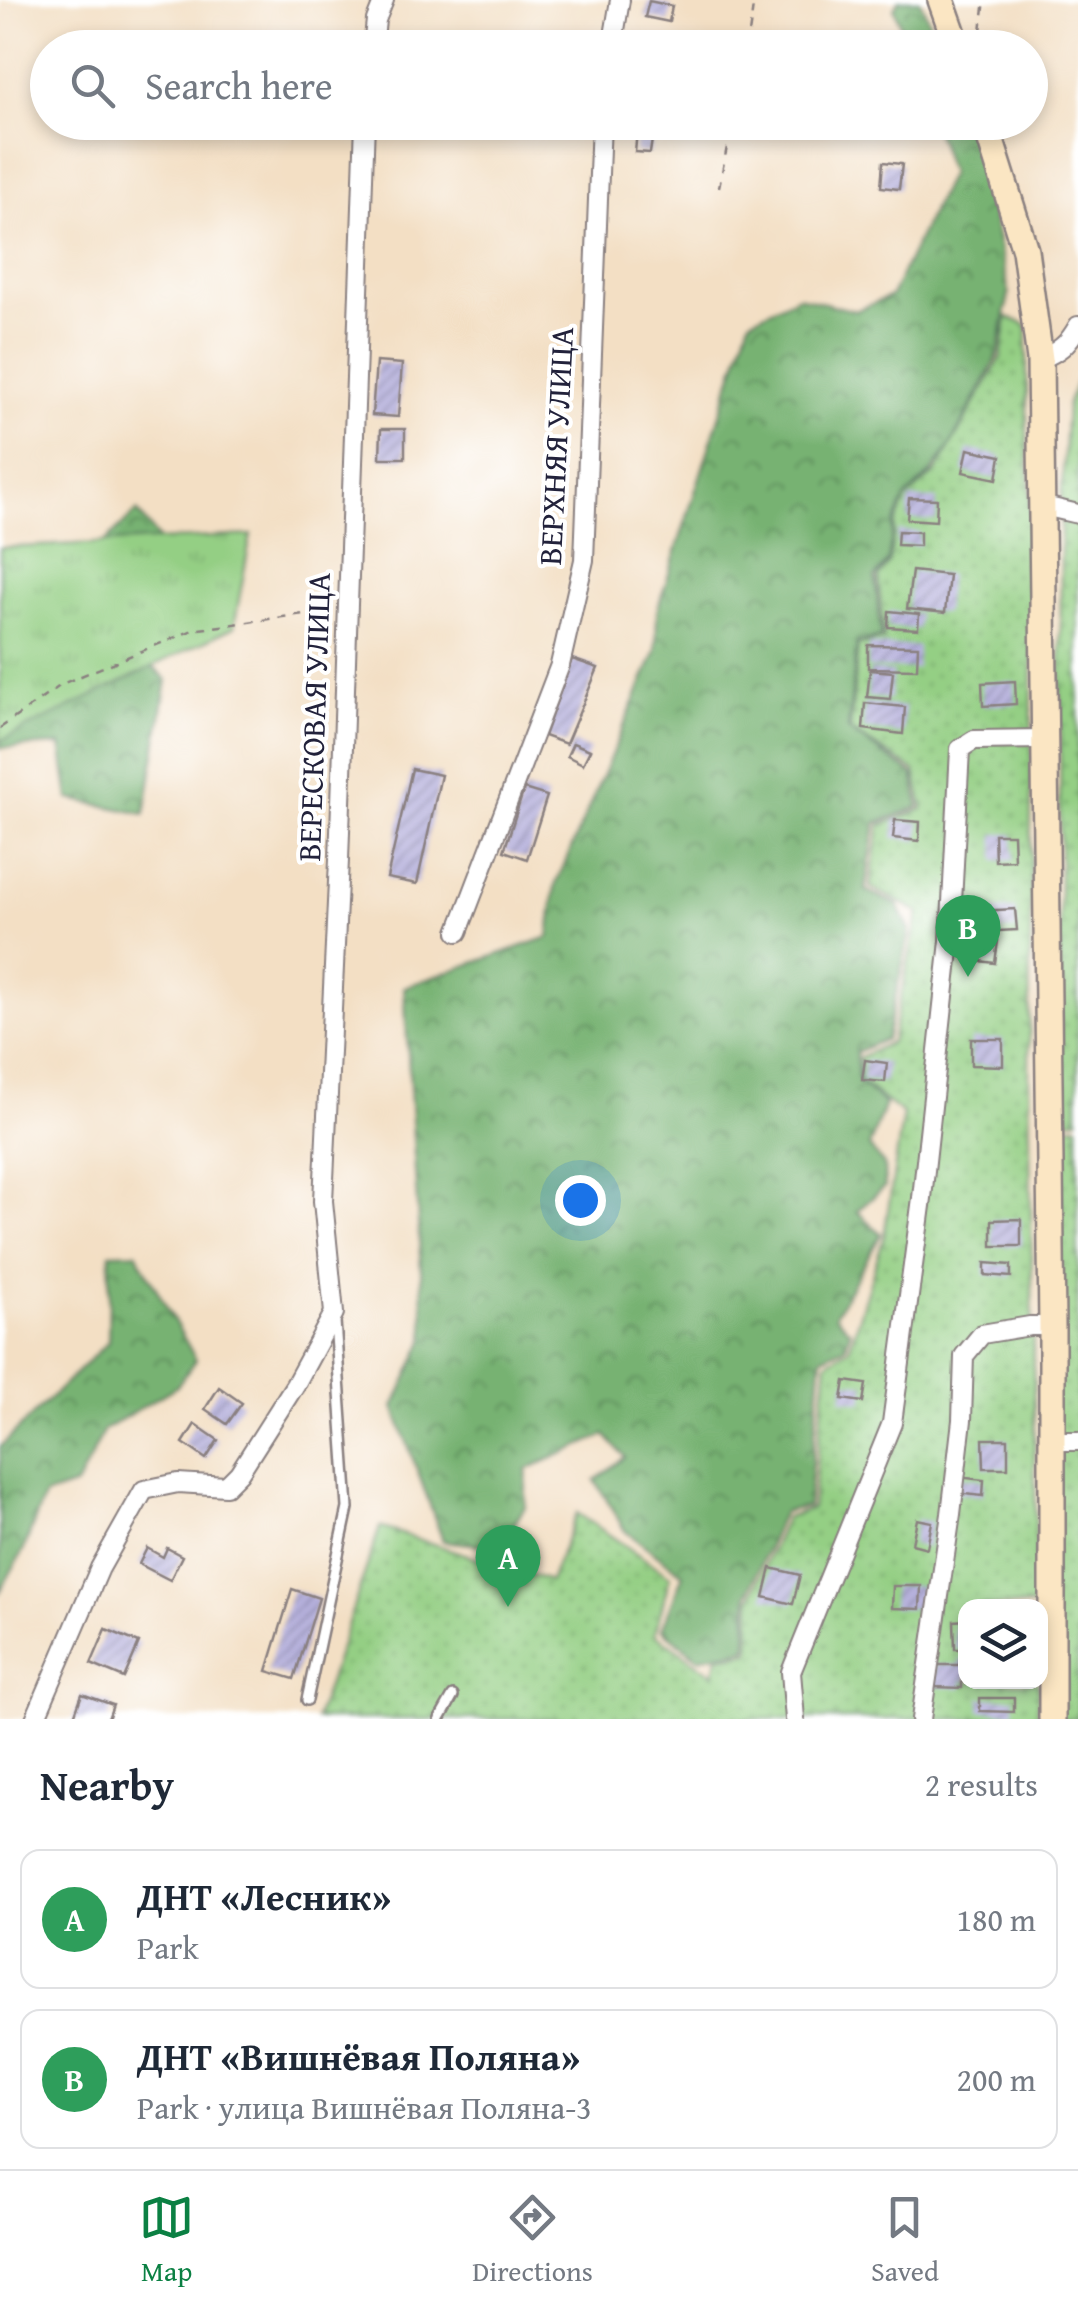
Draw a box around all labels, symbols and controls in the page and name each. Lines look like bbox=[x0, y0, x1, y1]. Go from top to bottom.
search box bbox=[30, 30, 1048, 140]
text: Search here bbox=[145, 57, 333, 113]
icon: search bbox=[65, 58, 120, 113]
street label: ВЕРХНЯЯ УЛИЦА bbox=[526, 325, 585, 566]
street label: ВЕРЕСКОВАЯ УЛИЦА bbox=[285, 571, 342, 862]
pin: B bbox=[936, 894, 1000, 977]
your location bbox=[555, 1175, 606, 1226]
pin: A bbox=[476, 1524, 540, 1607]
map controls bbox=[958, 1599, 1048, 1689]
button: layers bbox=[958, 1599, 1048, 1689]
text: Nearby bbox=[40, 1754, 174, 1815]
text: 2 results bbox=[925, 1761, 1038, 1808]
text: ДНТ «Лесник» bbox=[137, 1868, 391, 1924]
text: A bbox=[64, 1896, 85, 1943]
text: 180 m bbox=[957, 1896, 1036, 1943]
text: Park bbox=[137, 1924, 199, 1971]
text: ДНТ «Вишнёвая Поляна» bbox=[137, 2028, 580, 2084]
text: B bbox=[65, 2056, 84, 2103]
text: 200 m bbox=[957, 2056, 1036, 2103]
text: Park · улица Вишнёвая Поляна-3 bbox=[137, 2084, 592, 2131]
tab: Map bbox=[139, 2190, 194, 2291]
tab: Directions bbox=[472, 2190, 593, 2291]
tab: Saved bbox=[871, 2190, 939, 2291]

